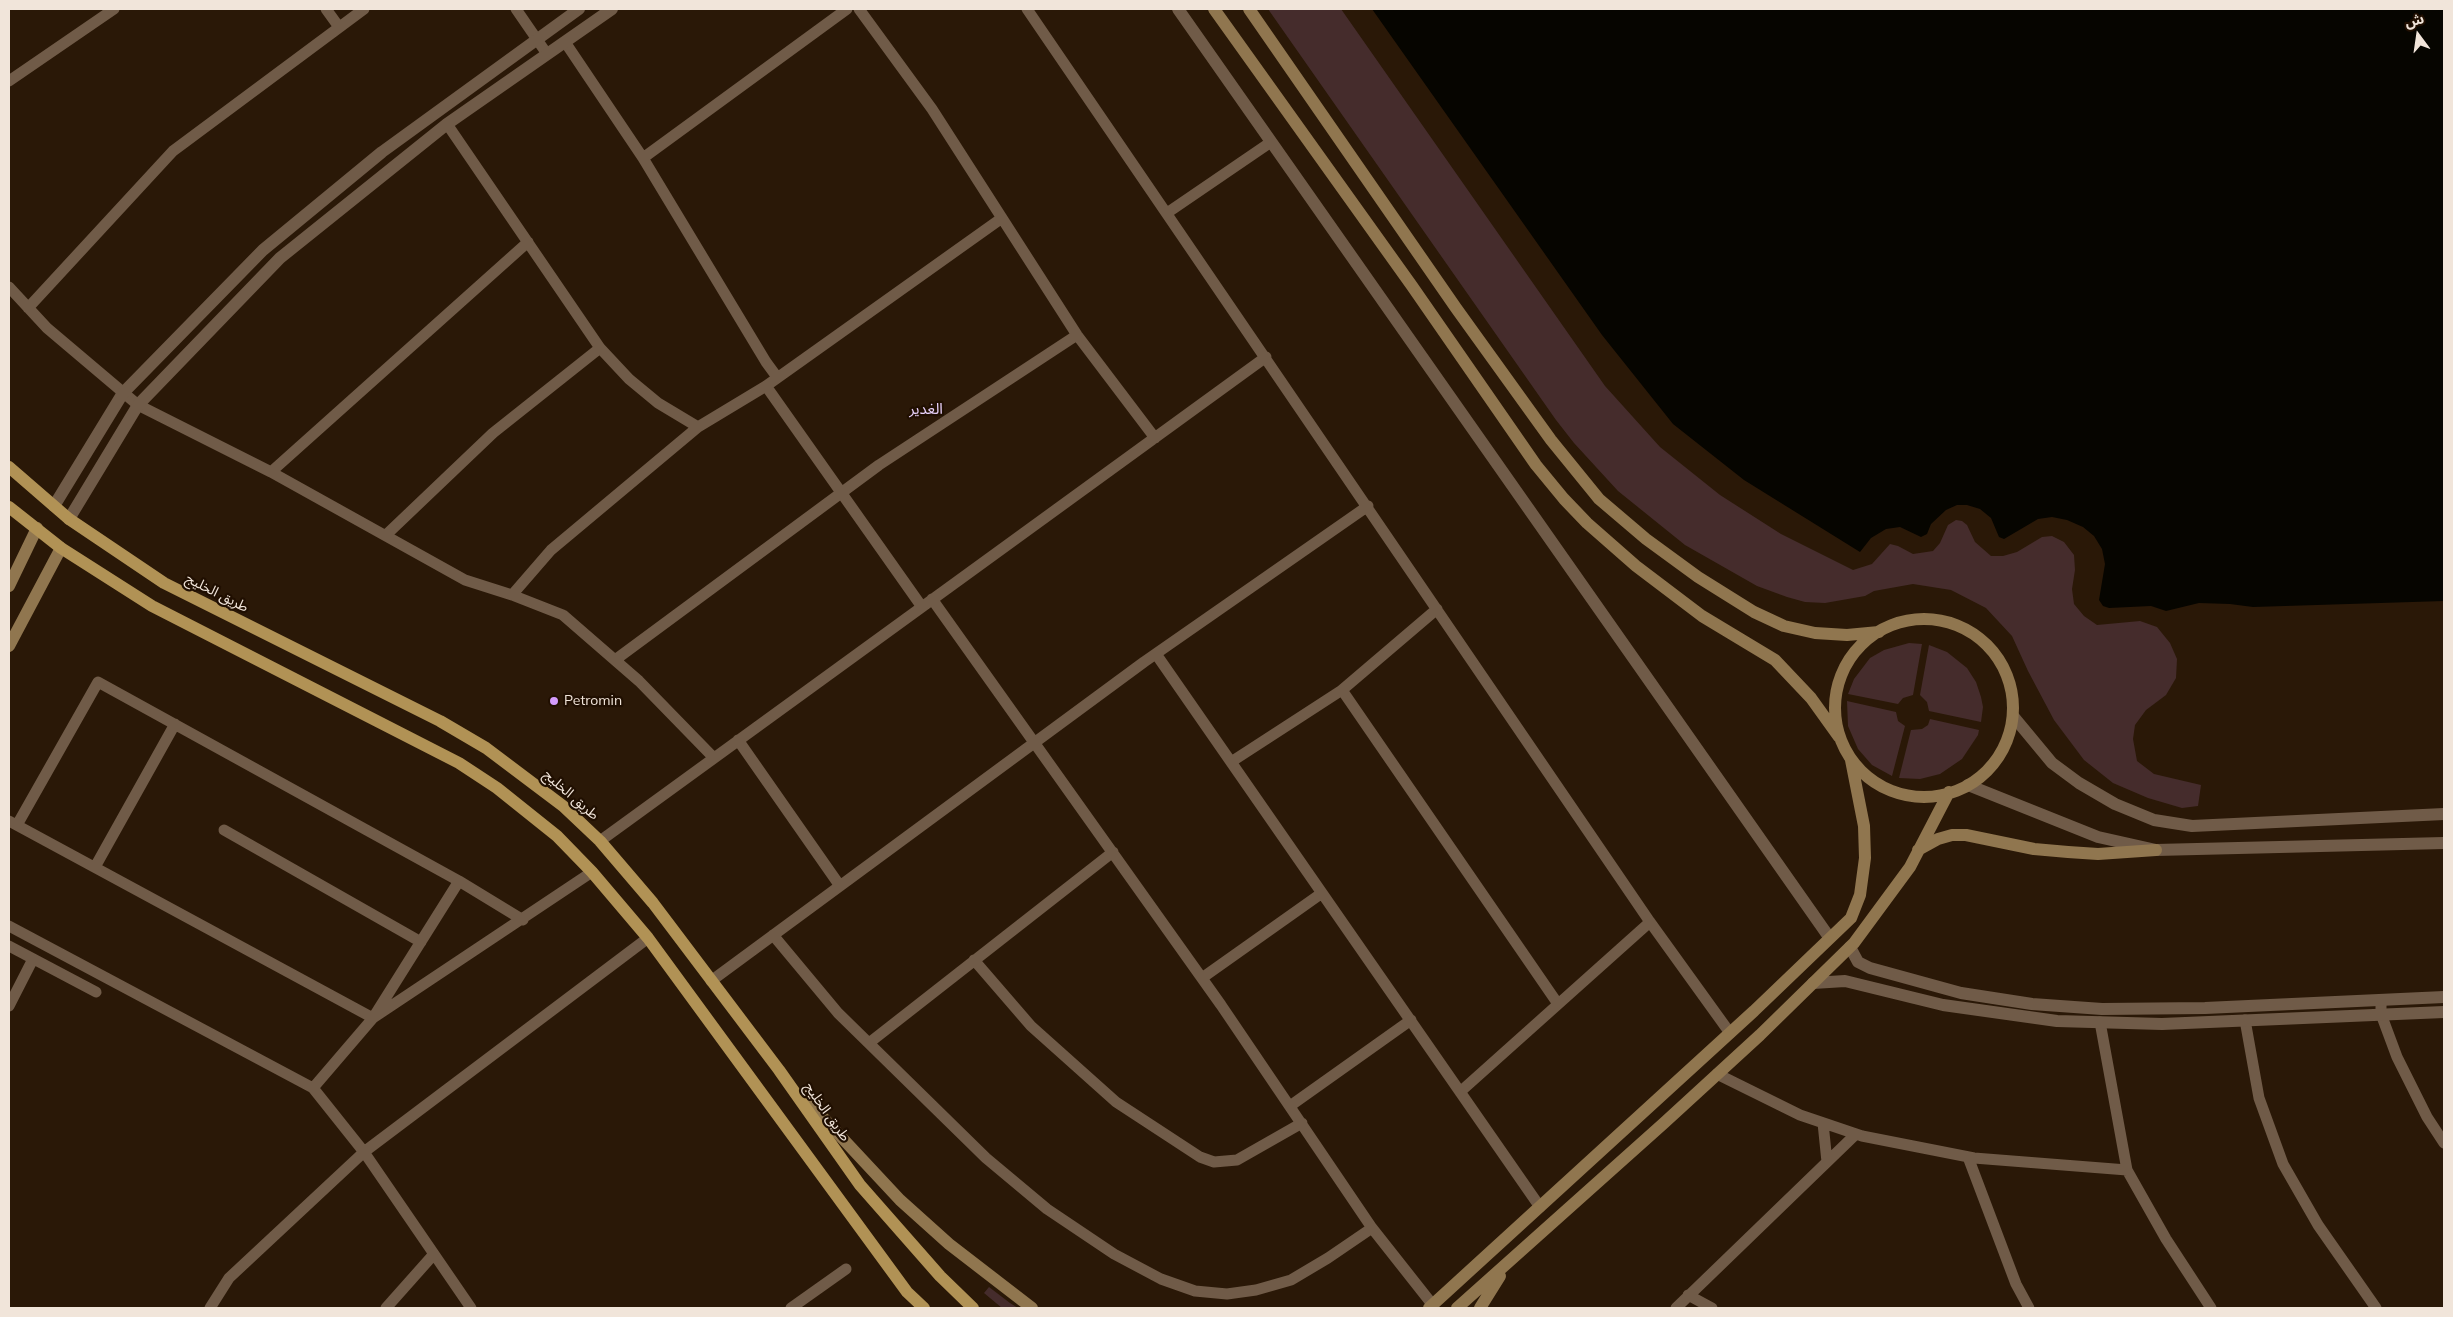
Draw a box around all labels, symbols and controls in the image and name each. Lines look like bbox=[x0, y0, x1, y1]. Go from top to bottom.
text: ش bbox=[2403, 9, 2426, 31]
north arrow bbox=[2393, 10, 2443, 60]
district label: الغدير bbox=[909, 400, 943, 418]
street label: طريق الخليج bbox=[183, 570, 251, 616]
place label: Petromin bbox=[564, 693, 622, 709]
marker: Petromin bbox=[548, 695, 560, 707]
street label: طريق الخليج bbox=[540, 766, 602, 824]
street label: طريق الخليج bbox=[801, 1079, 853, 1145]

